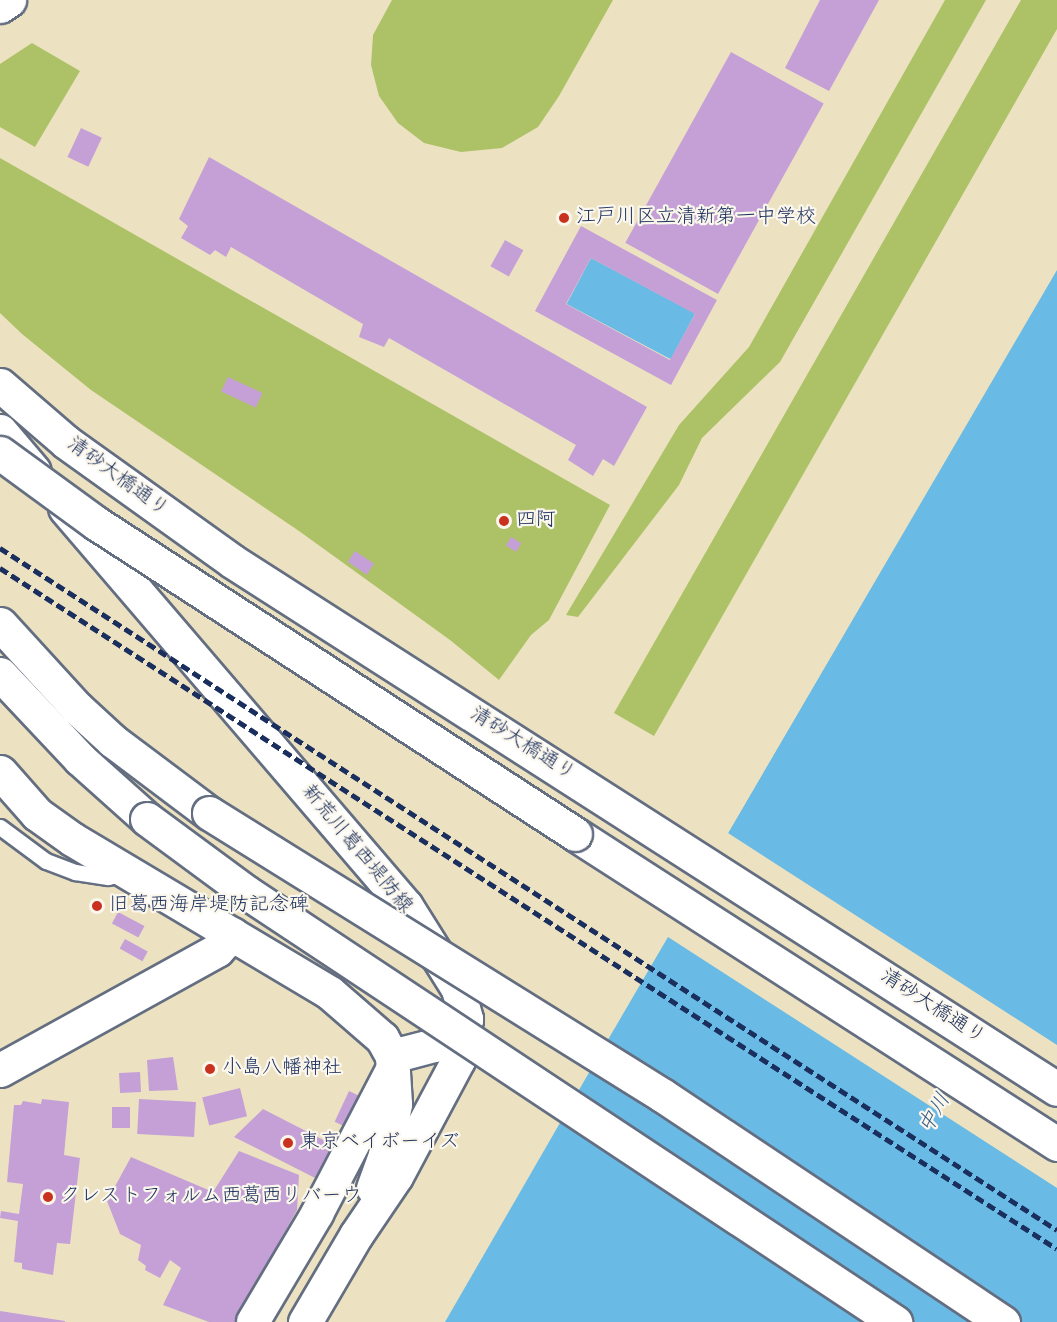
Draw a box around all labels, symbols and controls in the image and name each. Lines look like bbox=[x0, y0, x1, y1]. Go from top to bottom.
place label: 江戸川区立清新第一中学校 bbox=[576, 206, 816, 230]
marker: 江戸川区立清新第一中学校 bbox=[557, 211, 571, 225]
street label: 清砂大橋通り bbox=[61, 433, 173, 523]
place label: 四阿 bbox=[516, 509, 556, 533]
marker: 四阿 bbox=[497, 514, 511, 528]
street label: 清砂大橋通り bbox=[465, 703, 579, 787]
street label: 新荒川葛西堤防線 bbox=[295, 781, 417, 919]
place label: 旧葛西海岸堤防記念碑 bbox=[109, 894, 309, 918]
marker: 旧葛西海岸堤防記念碑 bbox=[90, 899, 104, 913]
street label: 清砂大橋通り bbox=[875, 965, 989, 1051]
place label: 小島八幡神社 bbox=[222, 1057, 342, 1081]
marker: 小島八幡神社 bbox=[203, 1062, 217, 1076]
water label: 中川 bbox=[915, 1090, 957, 1138]
place label: 東京ベイボーイズ bbox=[300, 1131, 460, 1155]
marker: 東京ベイボーイズ bbox=[281, 1136, 295, 1150]
place label: クレストフォルム西葛西リバーウ bbox=[60, 1185, 360, 1209]
marker: クレストフォルム西葛西リバーウ bbox=[41, 1190, 55, 1204]

